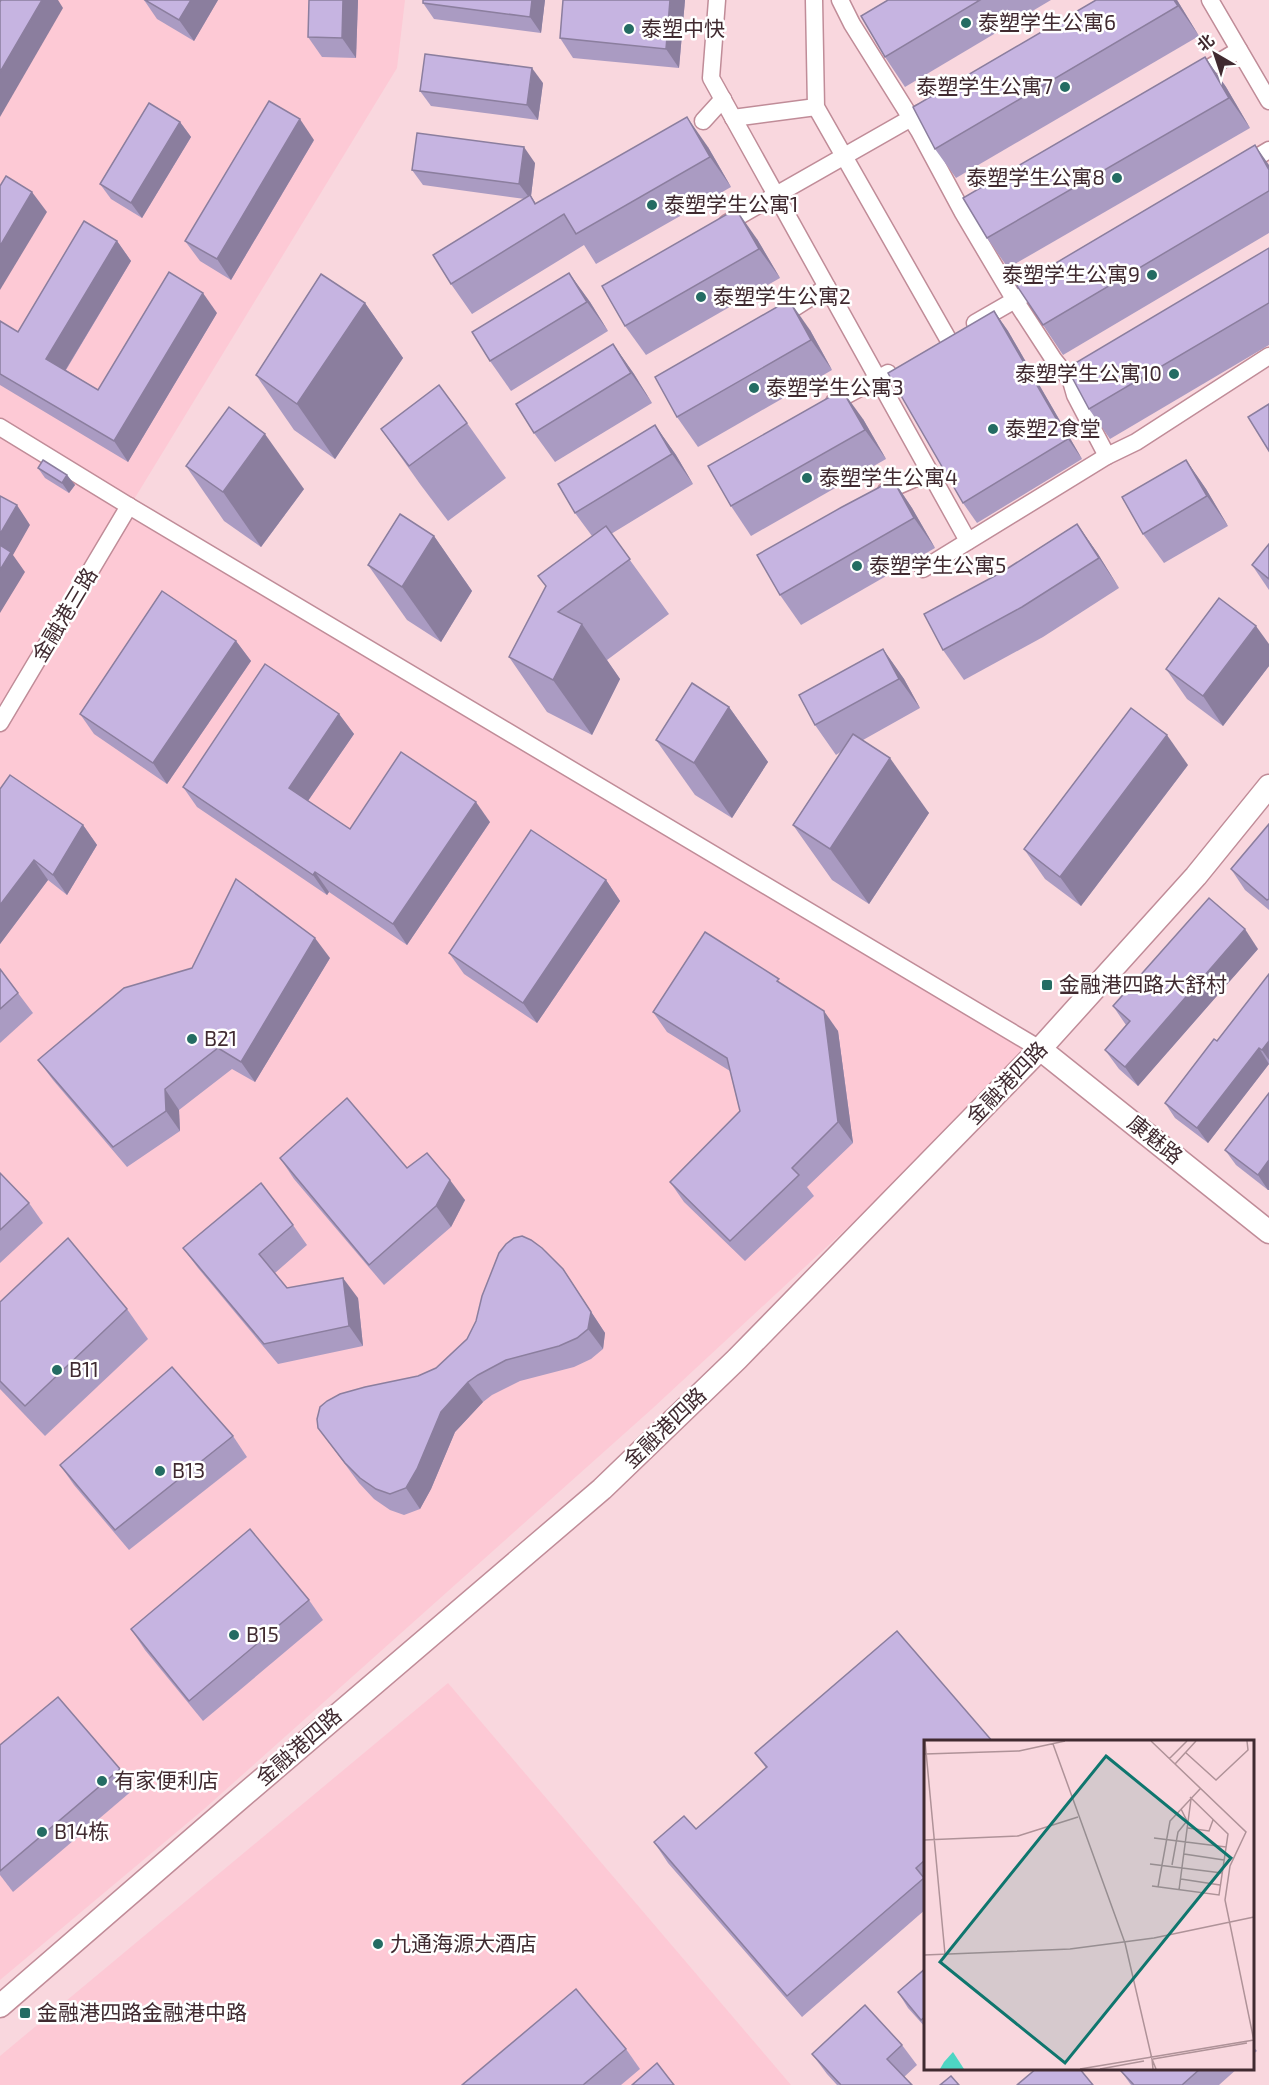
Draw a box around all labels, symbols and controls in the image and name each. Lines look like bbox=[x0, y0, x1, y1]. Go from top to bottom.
place label: 泰塑学生公寓6 bbox=[978, 9, 1116, 34]
place label: 泰塑中快 bbox=[641, 15, 725, 40]
marker: 泰塑学生公寓6 bbox=[959, 16, 973, 30]
marker: 泰塑中快 bbox=[622, 22, 636, 36]
north arrow bbox=[1185, 24, 1245, 84]
text: 北 bbox=[1193, 30, 1217, 54]
place label: 泰塑学生公寓7 bbox=[916, 73, 1053, 98]
marker: 泰塑学生公寓7 bbox=[1058, 80, 1072, 94]
place label: 泰塑学生公寓8 bbox=[966, 164, 1105, 189]
marker: 泰塑学生公寓8 bbox=[1110, 171, 1124, 185]
place label: 泰塑学生公寓1 bbox=[664, 191, 798, 216]
marker: 泰塑学生公寓1 bbox=[645, 198, 659, 212]
place label: 泰塑学生公寓9 bbox=[1002, 261, 1140, 286]
marker: 泰塑学生公寓9 bbox=[1145, 268, 1159, 282]
place label: 泰塑学生公寓2 bbox=[713, 283, 851, 308]
marker: 泰塑学生公寓2 bbox=[694, 290, 708, 304]
place label: 泰塑学生公寓10 bbox=[1015, 360, 1162, 385]
marker: 泰塑学生公寓10 bbox=[1167, 367, 1181, 381]
place label: 泰塑学生公寓3 bbox=[766, 374, 904, 399]
marker: 泰塑学生公寓3 bbox=[747, 381, 761, 395]
place label: 泰塑2食堂 bbox=[1005, 415, 1101, 440]
marker: 泰塑2食堂 bbox=[986, 422, 1000, 436]
place label: 泰塑学生公寓4 bbox=[819, 464, 958, 489]
marker: 泰塑学生公寓4 bbox=[800, 471, 814, 485]
place label: 泰塑学生公寓5 bbox=[869, 552, 1006, 577]
marker: 泰塑学生公寓5 bbox=[850, 559, 864, 573]
street label: 金融港三路 bbox=[26, 563, 101, 666]
place label: 金融港四路大舒村 bbox=[1059, 971, 1227, 996]
marker: 金融港四路大舒村 bbox=[1040, 978, 1054, 992]
place label: B21 bbox=[204, 1025, 237, 1050]
marker: B21 bbox=[185, 1032, 199, 1046]
street label: 金融港四路 bbox=[960, 1036, 1051, 1128]
street label: 康魅路 bbox=[1124, 1109, 1188, 1168]
place label: B11 bbox=[69, 1356, 99, 1381]
marker: B11 bbox=[50, 1363, 64, 1377]
street label: 金融港四路 bbox=[618, 1381, 710, 1472]
place label: B13 bbox=[172, 1457, 205, 1482]
marker: B13 bbox=[153, 1464, 167, 1478]
place label: B15 bbox=[246, 1621, 279, 1646]
marker: B15 bbox=[227, 1628, 241, 1642]
street label: 金融港四路 bbox=[250, 1702, 346, 1790]
inset map bbox=[924, 1740, 1254, 2070]
place label: 有家便利店 bbox=[114, 1767, 219, 1792]
marker: 有家便利店 bbox=[95, 1774, 109, 1788]
place label: B14栋 bbox=[54, 1818, 109, 1843]
marker: B14栋 bbox=[35, 1825, 49, 1839]
place label: 九通海源大酒店 bbox=[390, 1930, 537, 1955]
marker: 九通海源大酒店 bbox=[371, 1937, 385, 1951]
place label: 金融港四路金融港中路 bbox=[37, 1999, 247, 2024]
marker: 金融港四路金融港中路 bbox=[18, 2006, 32, 2020]

